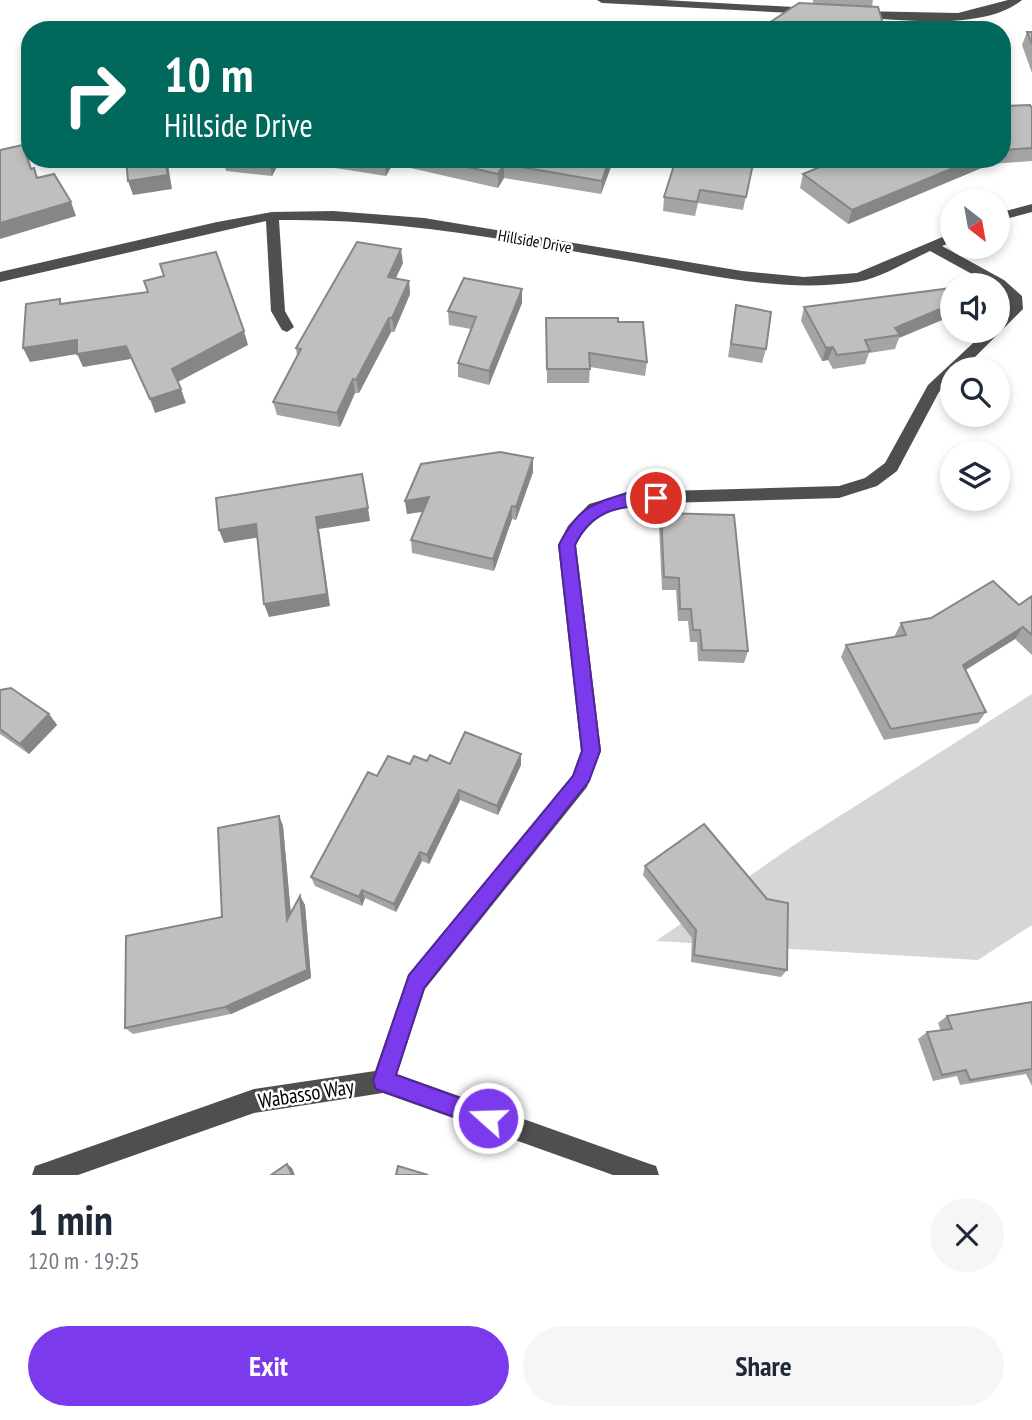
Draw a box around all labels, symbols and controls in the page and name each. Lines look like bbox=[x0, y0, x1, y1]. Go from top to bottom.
text: 10 m bbox=[164, 42, 253, 106]
icon: right bbox=[49, 49, 140, 140]
text: Hillside Drive bbox=[164, 104, 313, 146]
north arrow bbox=[940, 189, 1010, 259]
map controls bbox=[940, 189, 1010, 511]
street label: Hillside Drive bbox=[497, 225, 573, 257]
button: sound bbox=[940, 273, 1010, 343]
button: search bbox=[940, 357, 1010, 427]
button: layers bbox=[940, 441, 1010, 511]
pin bbox=[626, 468, 686, 528]
icon: arrive bbox=[637, 479, 675, 517]
street label: Wabasso Way bbox=[256, 1073, 356, 1114]
position arrow bbox=[451, 1081, 525, 1155]
text: 1 min bbox=[28, 1192, 113, 1247]
button: close bbox=[930, 1198, 1004, 1272]
text: 120 m · 19:25 bbox=[28, 1246, 140, 1275]
button: Exit bbox=[28, 1326, 509, 1406]
button: Share bbox=[523, 1326, 1004, 1406]

